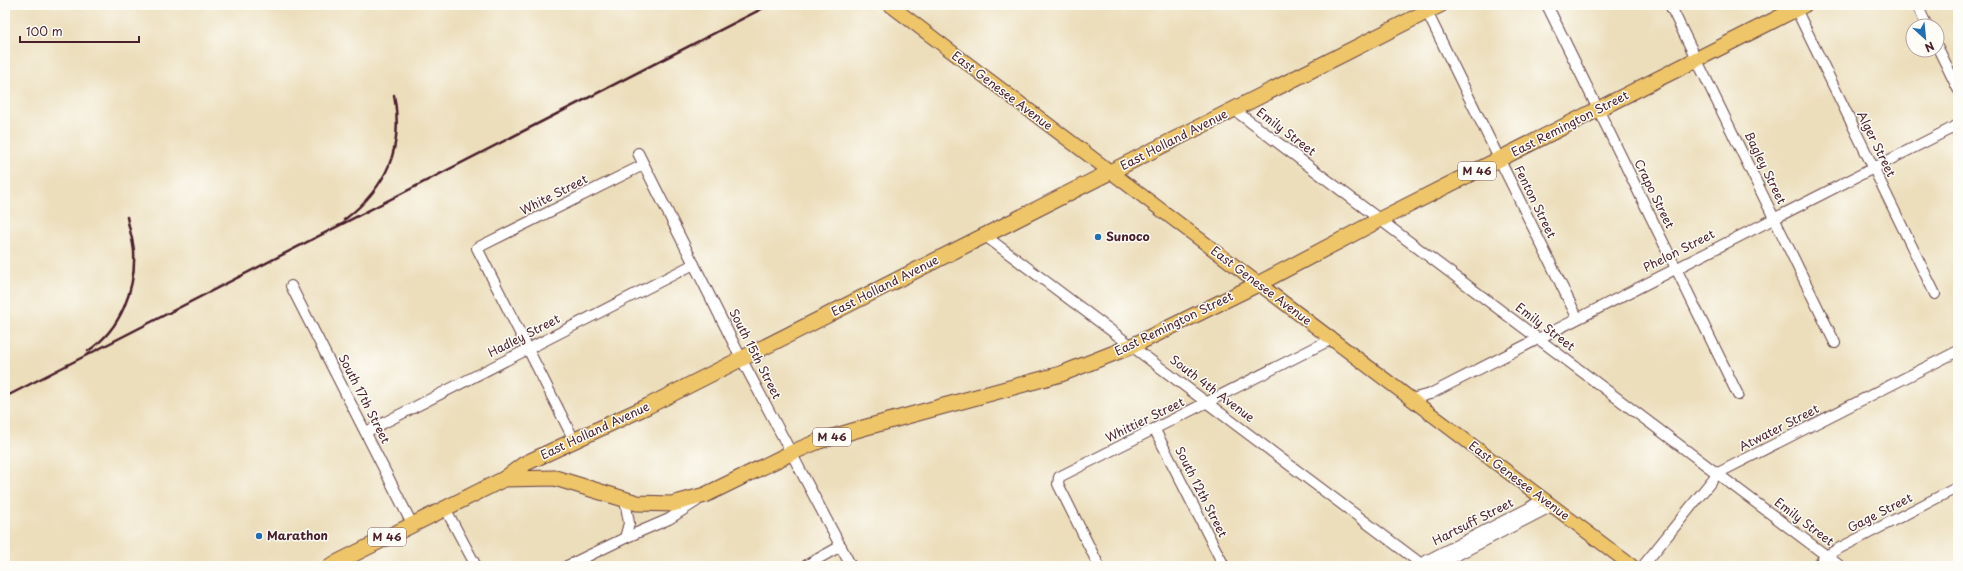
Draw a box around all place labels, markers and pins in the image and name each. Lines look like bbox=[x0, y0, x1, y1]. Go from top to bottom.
place label: Sunoco bbox=[1106, 227, 1150, 245]
marker: Sunoco bbox=[1093, 232, 1103, 242]
place label: Marathon bbox=[267, 526, 328, 544]
marker: Marathon bbox=[254, 531, 264, 541]

